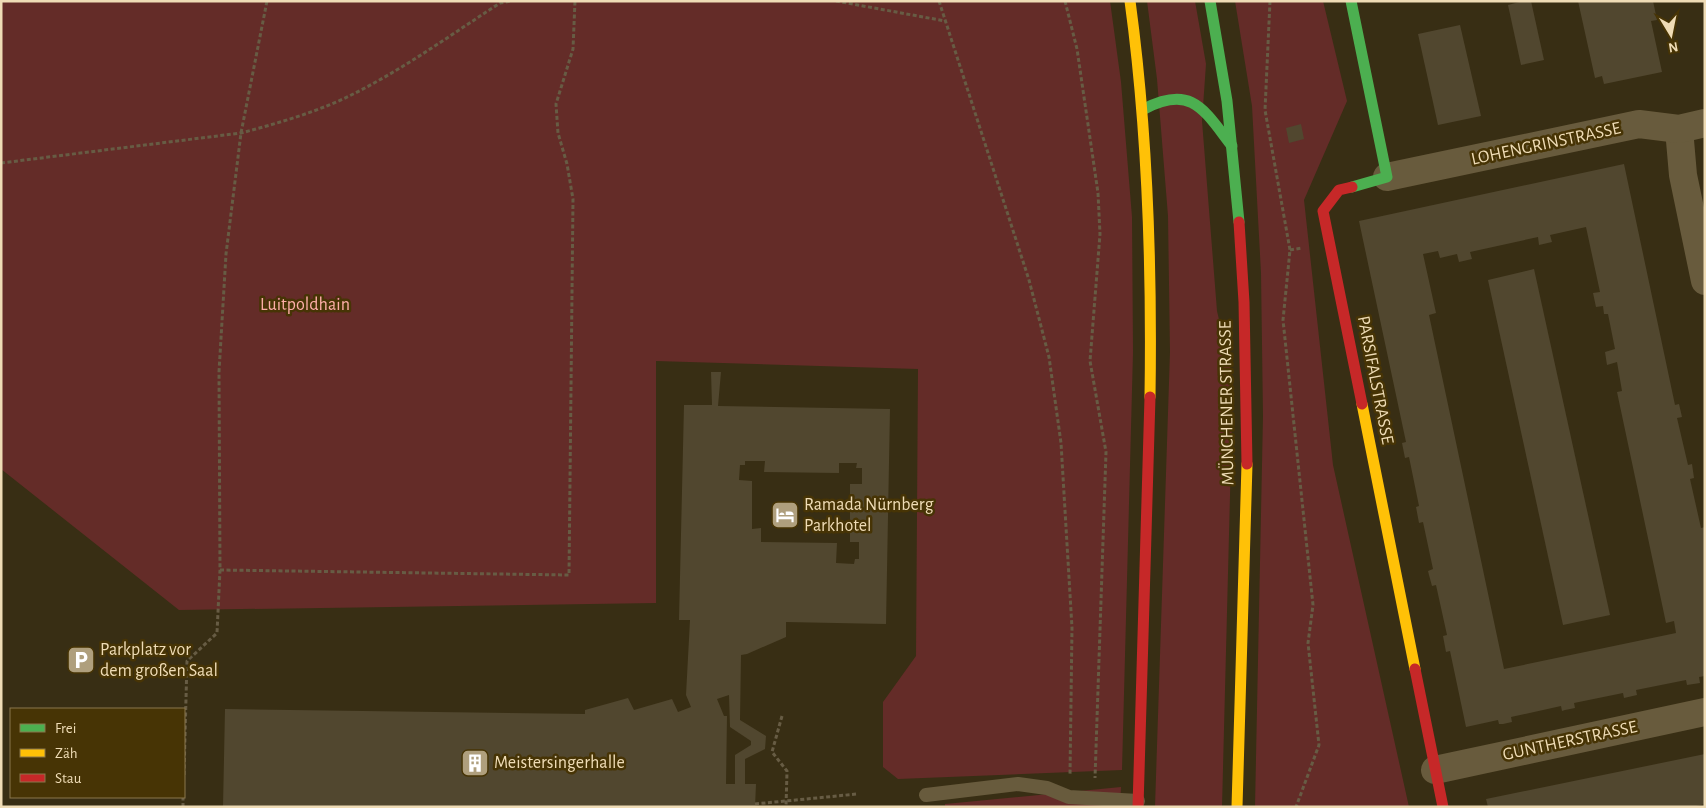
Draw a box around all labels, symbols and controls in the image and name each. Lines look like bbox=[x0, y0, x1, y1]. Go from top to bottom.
north arrow bbox=[1646, 10, 1696, 60]
text: N bbox=[1667, 39, 1679, 55]
street label: LOHENGRINSTRASSE bbox=[1470, 119, 1623, 169]
park label: Luitpoldhain bbox=[260, 296, 350, 314]
street label: PARSIFALSTRASSE bbox=[1354, 314, 1396, 446]
street label: MÜNCHENER STRASSE bbox=[1215, 320, 1237, 486]
place label: Ramada Nürnberg Parkhotel bbox=[804, 496, 934, 535]
hotel icon: Ramada Nürnberg Parkhotel bbox=[770, 500, 800, 530]
place label: Parkplatz vor dem großen Saal bbox=[100, 641, 218, 680]
parking icon: Parkplatz vor dem großen Saal bbox=[66, 645, 96, 675]
legend bbox=[10, 708, 185, 798]
street label: GUNTHERSTRASSE bbox=[1501, 718, 1639, 764]
text: Frei bbox=[55, 721, 76, 736]
text: Zäh bbox=[55, 746, 78, 761]
building icon: Meistersingerhalle bbox=[460, 748, 490, 778]
place label: Meistersingerhalle bbox=[494, 754, 625, 772]
text: Stau bbox=[55, 771, 82, 786]

